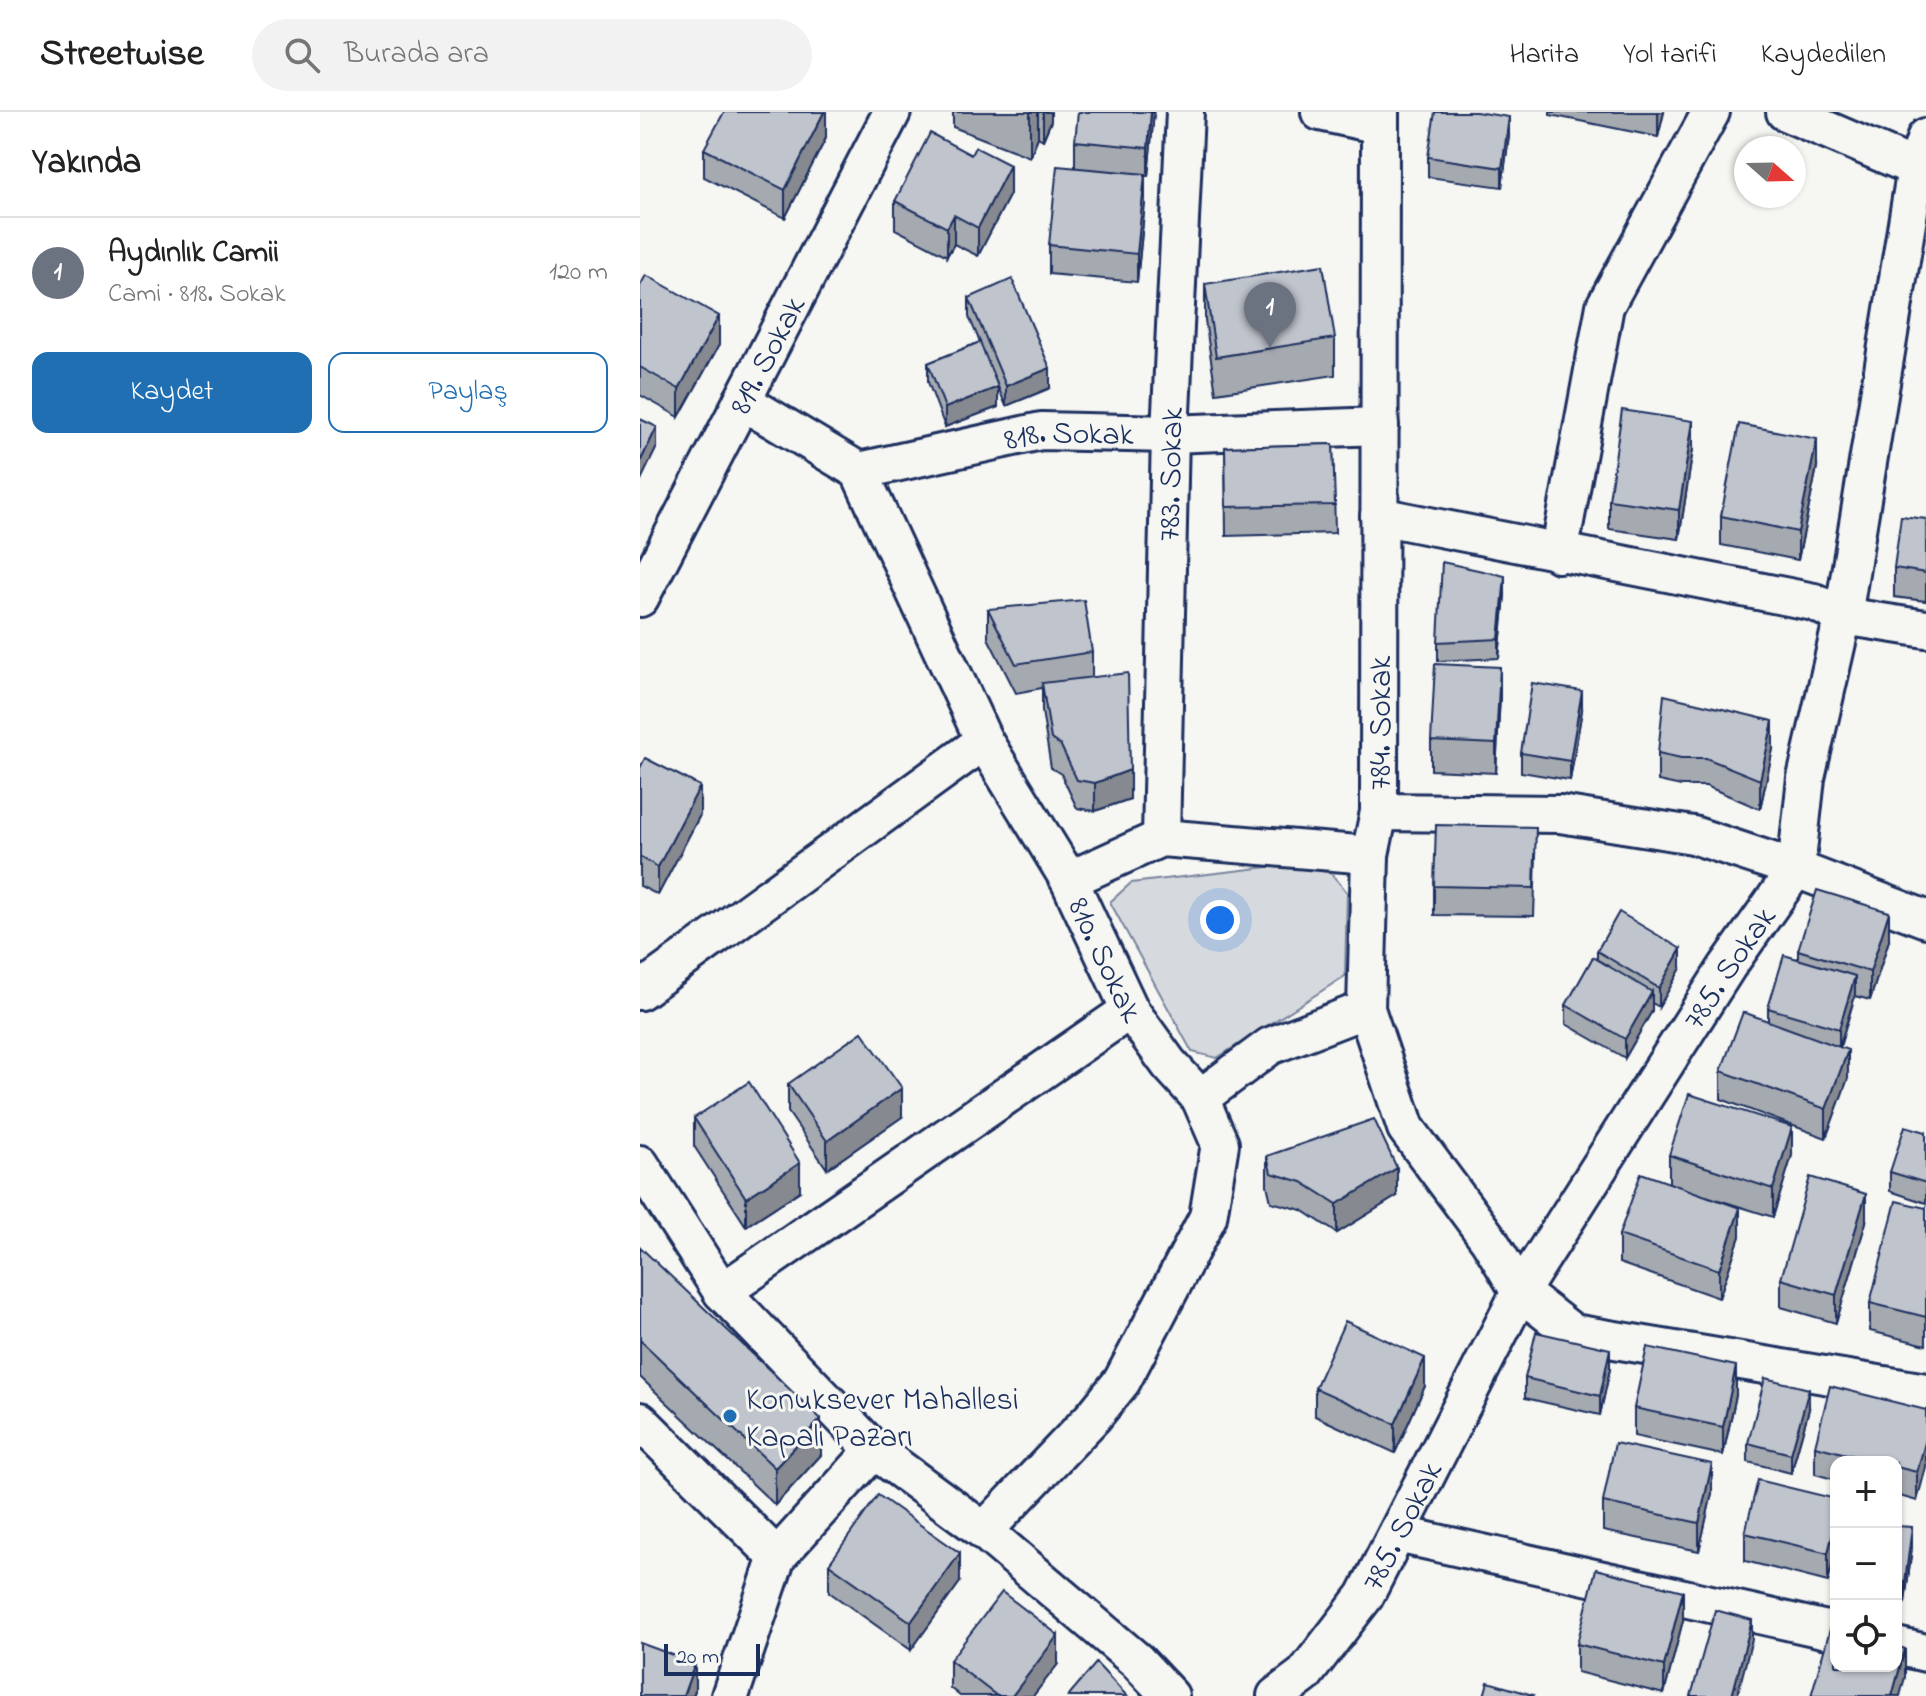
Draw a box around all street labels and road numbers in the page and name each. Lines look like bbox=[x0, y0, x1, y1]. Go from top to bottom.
street label: 819. Sokak bbox=[719, 288, 820, 424]
street label: 783. Sokak bbox=[1148, 405, 1198, 542]
street label: 818. Sokak bbox=[1000, 411, 1135, 465]
street label: 784. Sokak bbox=[1359, 655, 1406, 790]
street label: 810. Sokak bbox=[1054, 891, 1152, 1034]
street label: 785. Sokak bbox=[1673, 897, 1790, 1040]
street label: 785. Sokak bbox=[1351, 1453, 1457, 1600]

